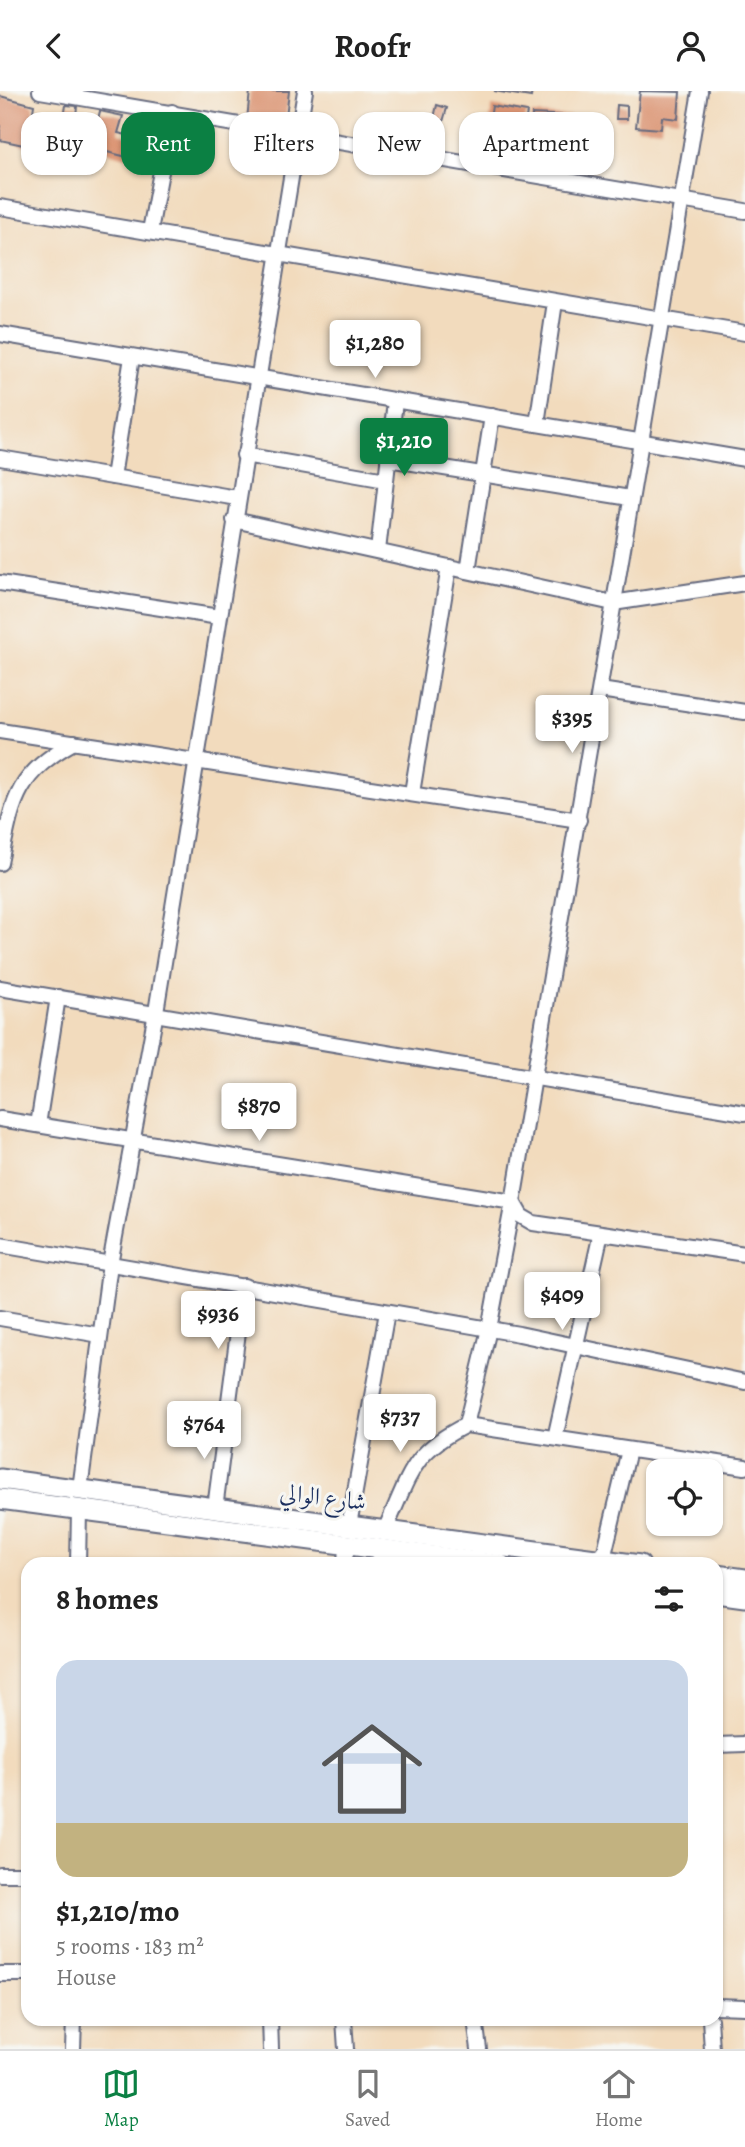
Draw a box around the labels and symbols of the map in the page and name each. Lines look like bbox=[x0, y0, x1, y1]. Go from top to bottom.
pin: $1,280 bbox=[318, 321, 432, 380]
pin: $1,210 bbox=[347, 419, 461, 478]
pin: $395 bbox=[531, 695, 613, 755]
pin: $870 bbox=[218, 1083, 300, 1143]
pin: $409 bbox=[521, 1273, 603, 1332]
pin: $936 bbox=[177, 1291, 259, 1351]
pin: $737 bbox=[359, 1395, 441, 1454]
pin: $764 bbox=[163, 1401, 245, 1461]
street label: شارع الوالي bbox=[278, 1476, 368, 1522]

